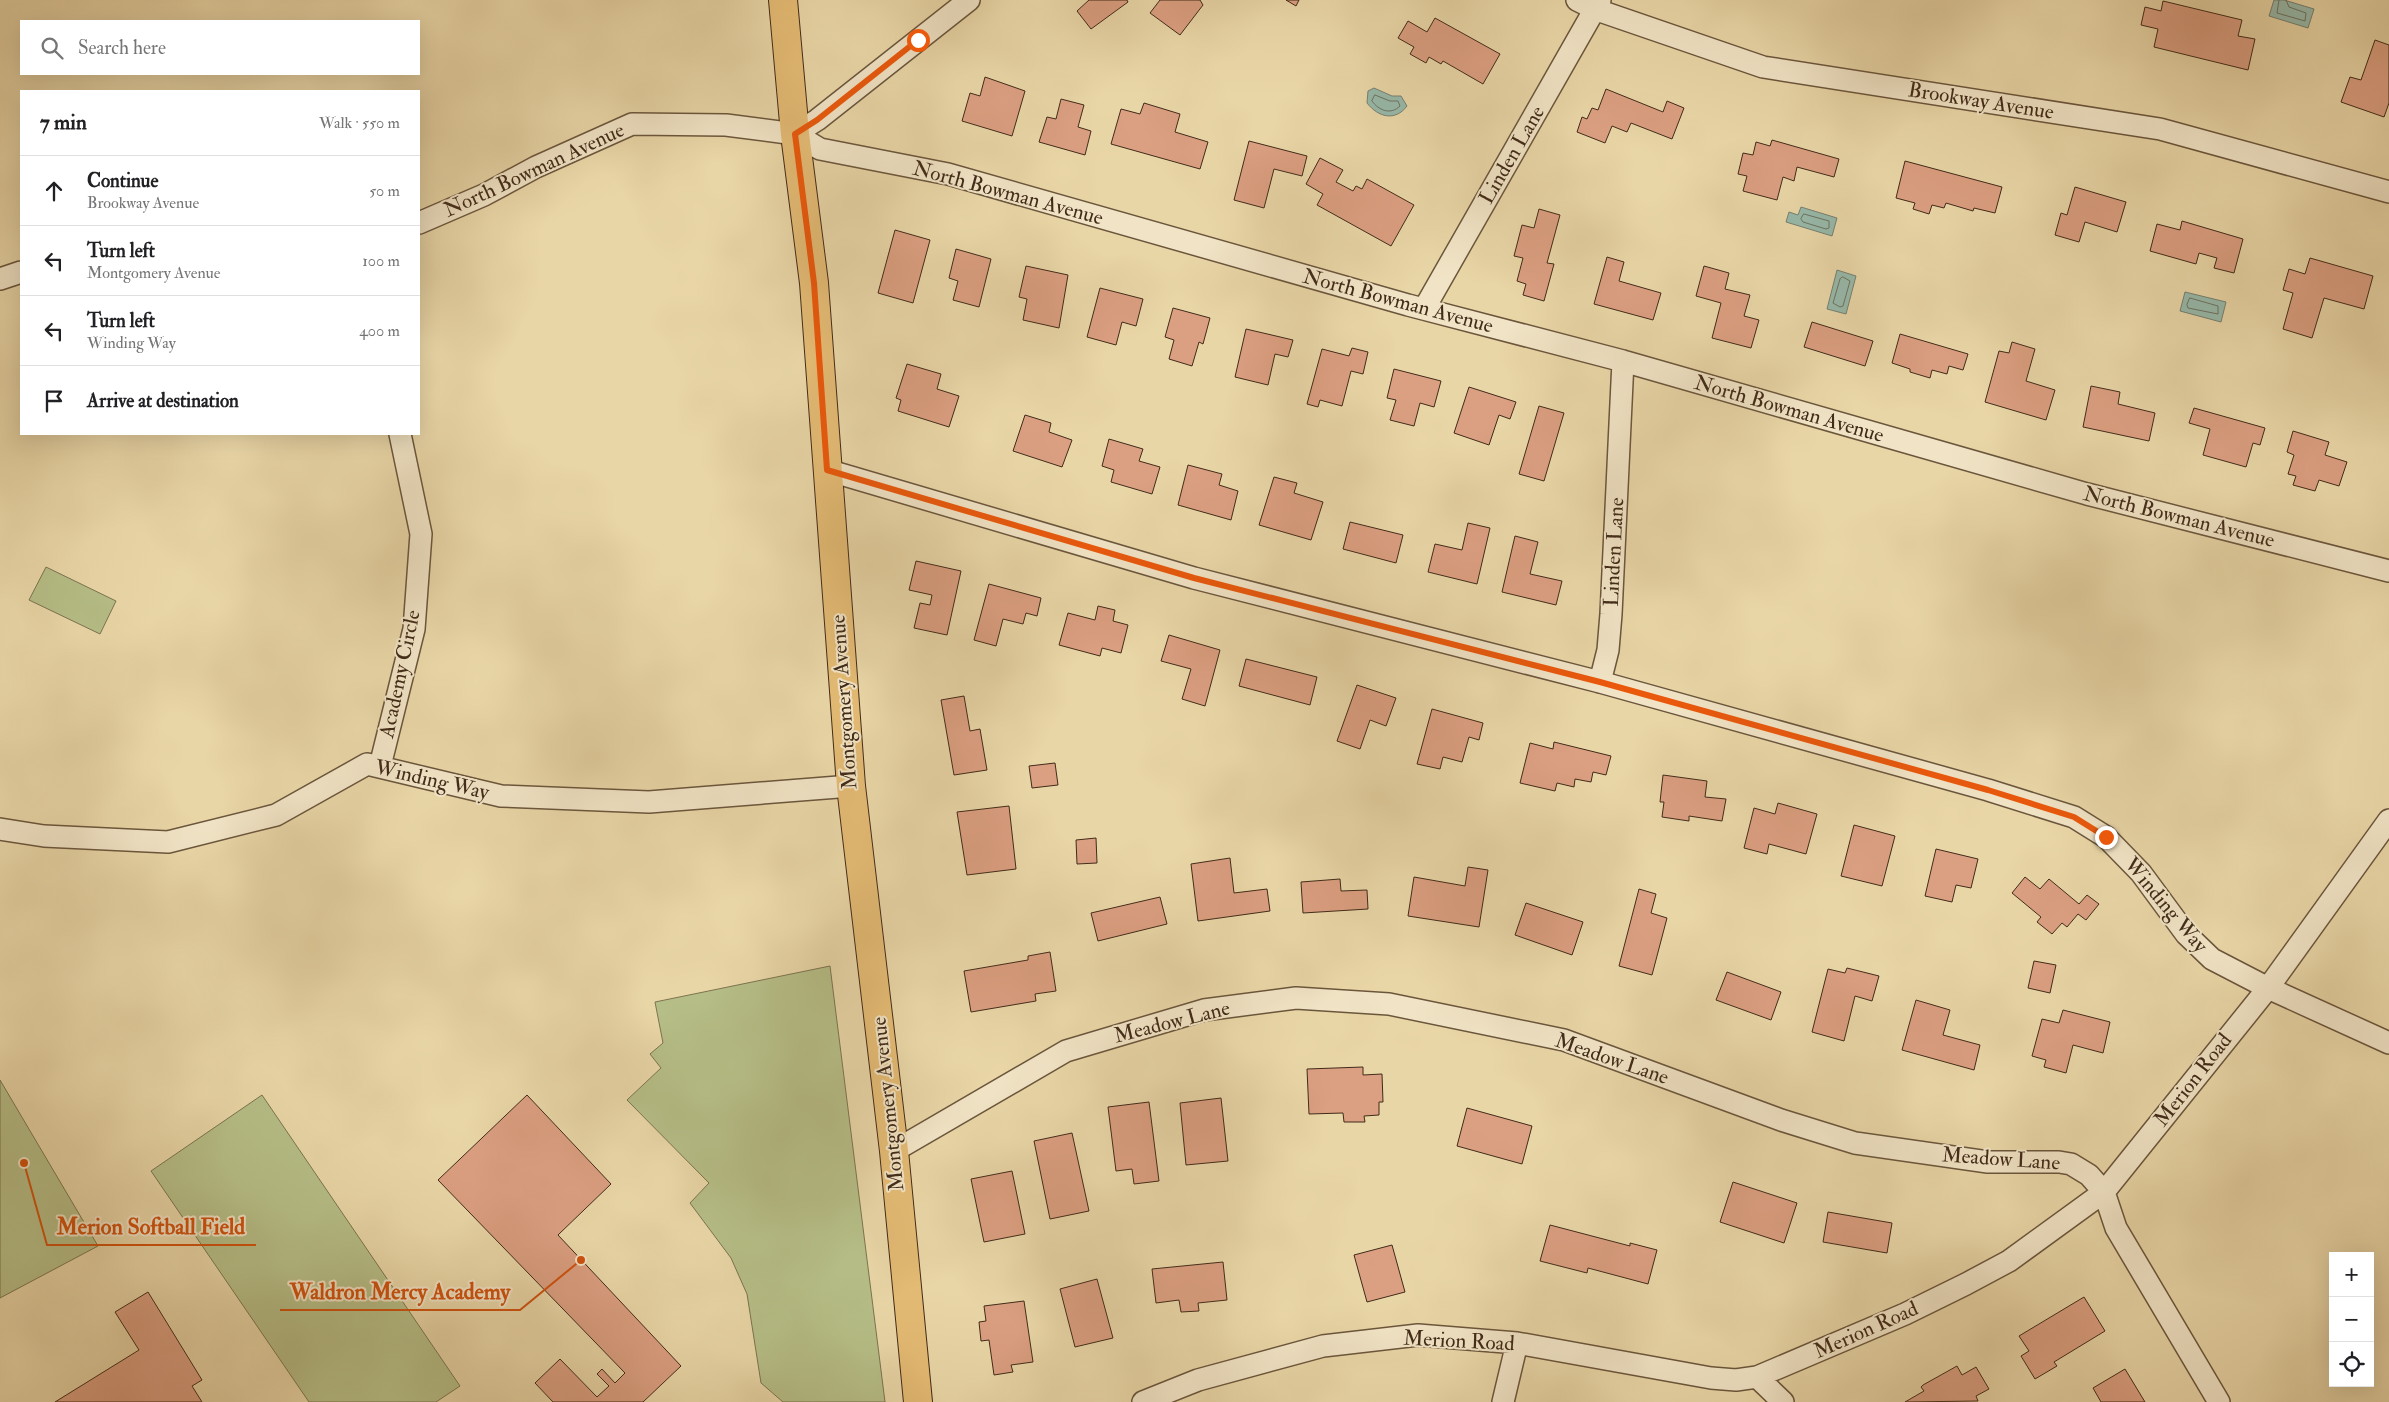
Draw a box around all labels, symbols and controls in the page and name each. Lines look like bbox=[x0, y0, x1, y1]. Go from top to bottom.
search box bbox=[20, 20, 420, 75]
route start bbox=[907, 29, 930, 52]
icon: search bbox=[38, 34, 66, 62]
text: Search here bbox=[78, 36, 166, 60]
street label: Brookway Avenue bbox=[1906, 76, 2056, 126]
street label: Linden Lane bbox=[1473, 101, 1551, 209]
text: 7 min bbox=[40, 109, 87, 136]
text: Walk · 550 m bbox=[319, 113, 400, 133]
street label: North Bowman Avenue bbox=[439, 116, 629, 224]
street label: North Bowman Avenue bbox=[910, 155, 1106, 231]
text: Continue bbox=[87, 169, 158, 193]
icon: ahead bbox=[40, 177, 68, 205]
text: 50 m bbox=[369, 181, 400, 201]
text: Brookway Avenue bbox=[87, 193, 199, 213]
text: Turn left bbox=[87, 239, 155, 263]
icon: left bbox=[40, 247, 68, 275]
text: 100 m bbox=[362, 251, 400, 271]
text: Montgomery Avenue bbox=[87, 263, 221, 283]
street label: North Bowman Avenue bbox=[1300, 263, 1496, 339]
text: Turn left bbox=[87, 309, 155, 333]
icon: left bbox=[40, 317, 68, 345]
text: 400 m bbox=[359, 321, 400, 341]
text: Winding Way bbox=[87, 333, 176, 353]
street label: North Bowman Avenue bbox=[1691, 369, 1887, 449]
icon: arrive bbox=[40, 387, 68, 415]
text: Arrive at destination bbox=[87, 389, 239, 413]
street label: North Bowman Avenue bbox=[2081, 480, 2278, 554]
street label: Linden Lane bbox=[1598, 496, 1630, 607]
street label: Academy Circle bbox=[373, 607, 427, 742]
street label: Montgomery Avenue bbox=[824, 613, 864, 790]
street label: Winding Way bbox=[371, 754, 492, 806]
route end bbox=[2095, 826, 2118, 849]
street label: Winding Way bbox=[2118, 851, 2214, 959]
street label: Meadow Lane bbox=[1111, 995, 1233, 1049]
street label: Montgomery Avenue bbox=[865, 1015, 911, 1193]
street label: Meadow Lane bbox=[1552, 1027, 1673, 1091]
street label: Merion Road bbox=[2148, 1027, 2238, 1132]
street label: Meadow Lane bbox=[1941, 1141, 2061, 1177]
callout: Merion Softball Field bbox=[47, 1208, 256, 1245]
text: Merion Softball Field bbox=[56, 1213, 245, 1241]
map controls bbox=[2329, 1252, 2374, 1387]
button: + bbox=[2329, 1252, 2374, 1297]
callout: Waldron Mercy Academy bbox=[280, 1273, 520, 1310]
text: Waldron Mercy Academy bbox=[289, 1278, 511, 1307]
street label: Merion Road bbox=[1810, 1295, 1923, 1365]
button: − bbox=[2329, 1297, 2374, 1342]
street label: Merion Road bbox=[1403, 1325, 1516, 1357]
button: locate bbox=[2329, 1342, 2374, 1387]

